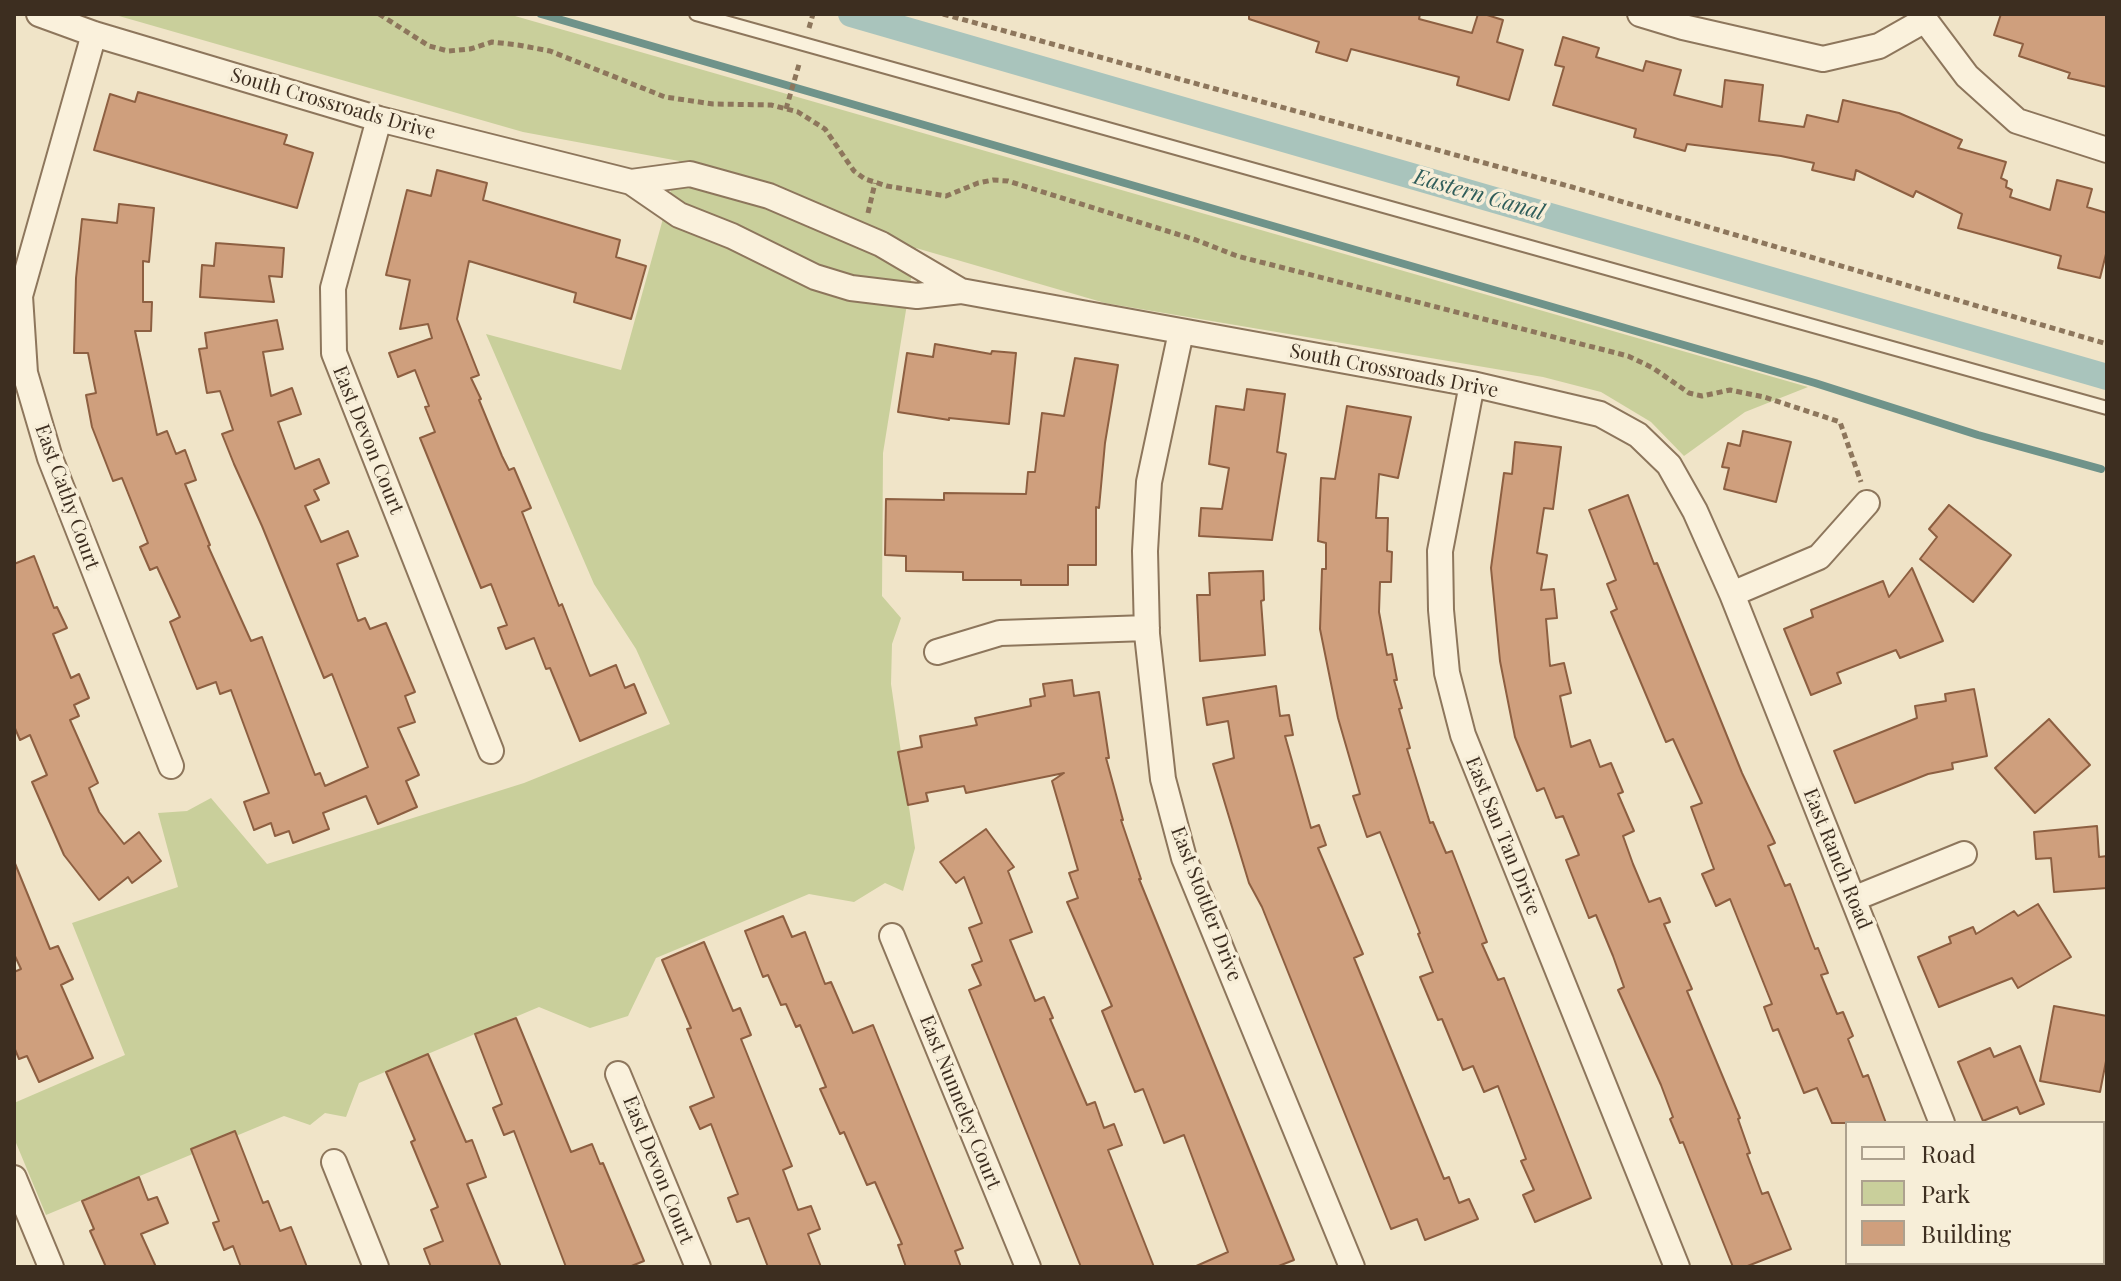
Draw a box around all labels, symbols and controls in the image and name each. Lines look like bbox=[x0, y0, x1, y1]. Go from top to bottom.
street label: South Crossroads Drive bbox=[228, 63, 438, 145]
water label: Eastern Canal bbox=[1411, 164, 1547, 226]
street label: South Crossroads Drive bbox=[1288, 339, 1500, 403]
street label: East Devon Court bbox=[327, 363, 409, 517]
street label: East Cathy Court bbox=[30, 421, 104, 573]
street label: East San Tan Drive bbox=[1460, 753, 1546, 919]
street label: East Ranch Road bbox=[1798, 785, 1876, 933]
street label: East Stottler Drive bbox=[1165, 823, 1247, 985]
street label: East Nunneley Court bbox=[914, 1012, 1006, 1192]
street label: East Devon Court bbox=[617, 1093, 699, 1247]
legend bbox=[1845, 1121, 2105, 1265]
text: Road bbox=[1921, 1137, 1976, 1169]
text: Park bbox=[1921, 1177, 1970, 1209]
text: Building bbox=[1921, 1217, 2011, 1249]

